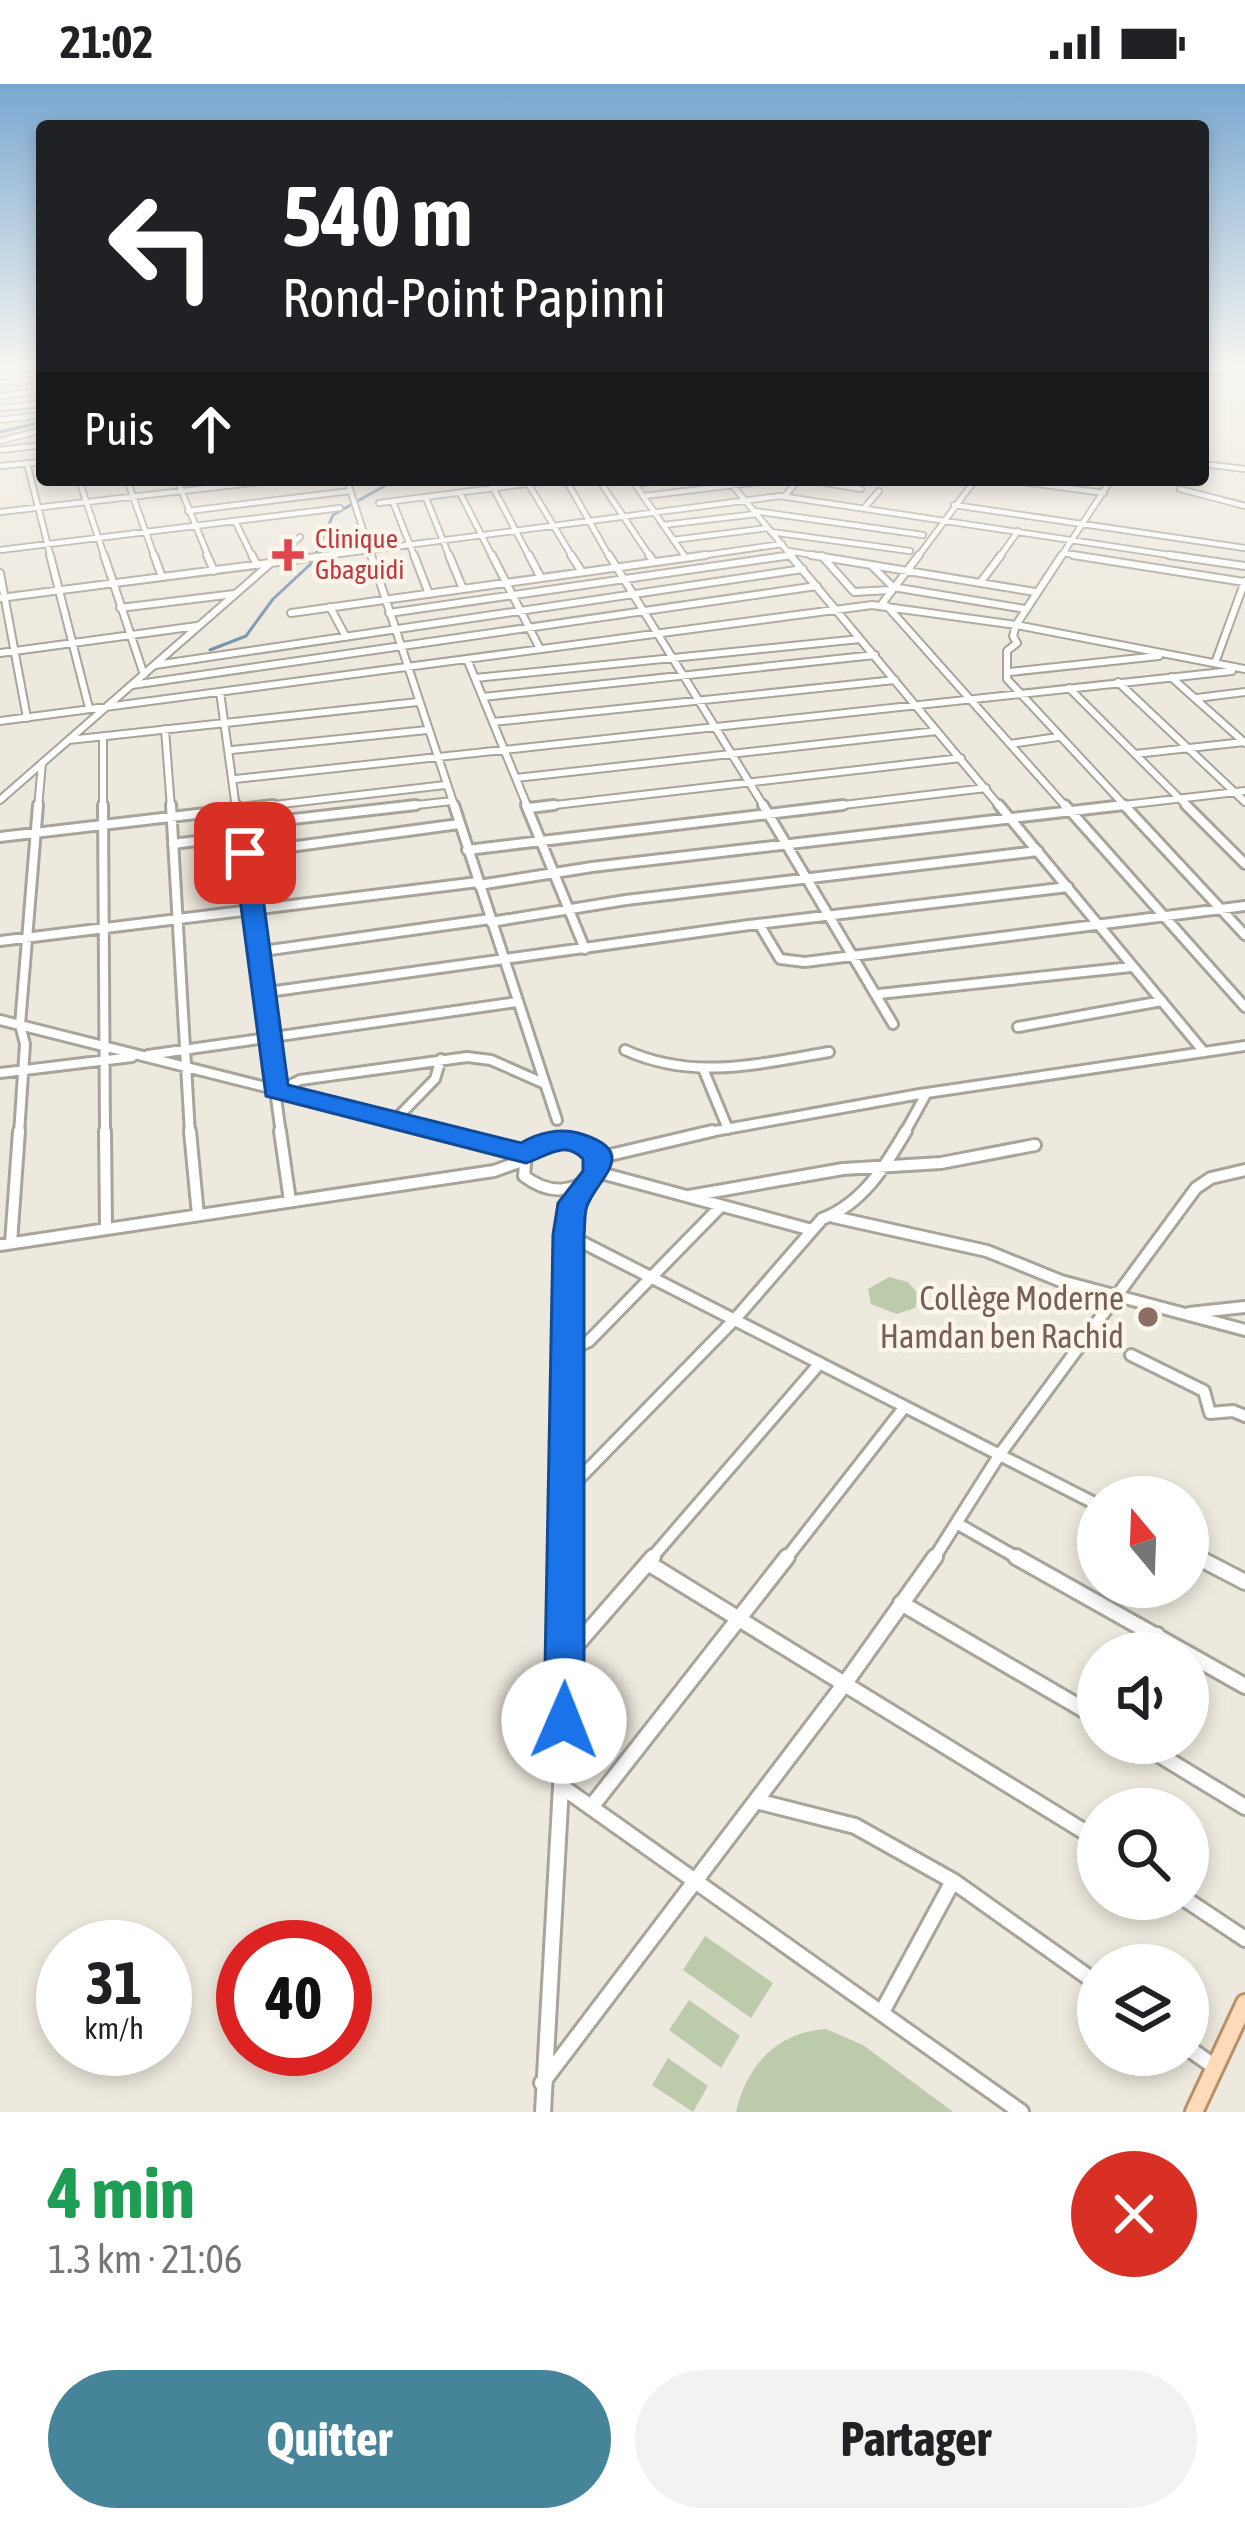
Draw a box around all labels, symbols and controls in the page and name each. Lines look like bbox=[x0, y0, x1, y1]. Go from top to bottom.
text: 21:02 bbox=[60, 16, 154, 68]
icon: left bbox=[84, 168, 240, 324]
text: 540 m bbox=[282, 168, 472, 264]
text: Rond-Point Papinni bbox=[282, 267, 666, 328]
icon: ahead bbox=[178, 396, 244, 462]
text: Puis bbox=[84, 403, 154, 455]
place label: Clinique Gbaguidi bbox=[315, 523, 405, 585]
marker: Clinique Gbaguidi bbox=[272, 539, 304, 571]
pin bbox=[194, 802, 296, 904]
icon: arrive bbox=[212, 820, 278, 886]
place label: Collège Moderne Hamdan ben Rachid bbox=[880, 1279, 1124, 1355]
marker: Collège Moderne Hamdan ben Rachid bbox=[1135, 1304, 1161, 1330]
north arrow bbox=[1077, 1476, 1209, 1608]
map controls bbox=[1077, 1476, 1209, 2076]
button: sound bbox=[1077, 1632, 1209, 1764]
position arrow bbox=[501, 1658, 627, 1784]
button: search bbox=[1077, 1788, 1209, 1920]
speed limit sign: 40 bbox=[216, 1920, 372, 2076]
button: layers bbox=[1077, 1944, 1209, 2076]
text: 31 bbox=[86, 1948, 142, 2017]
text: km/h bbox=[84, 2011, 144, 2045]
text: 4 min bbox=[48, 2151, 195, 2233]
button: close bbox=[1071, 2151, 1197, 2277]
text: 1.3 km · 21:06 bbox=[48, 2237, 242, 2281]
button: Quitter bbox=[48, 2370, 611, 2508]
button: Partager bbox=[635, 2370, 1197, 2508]

